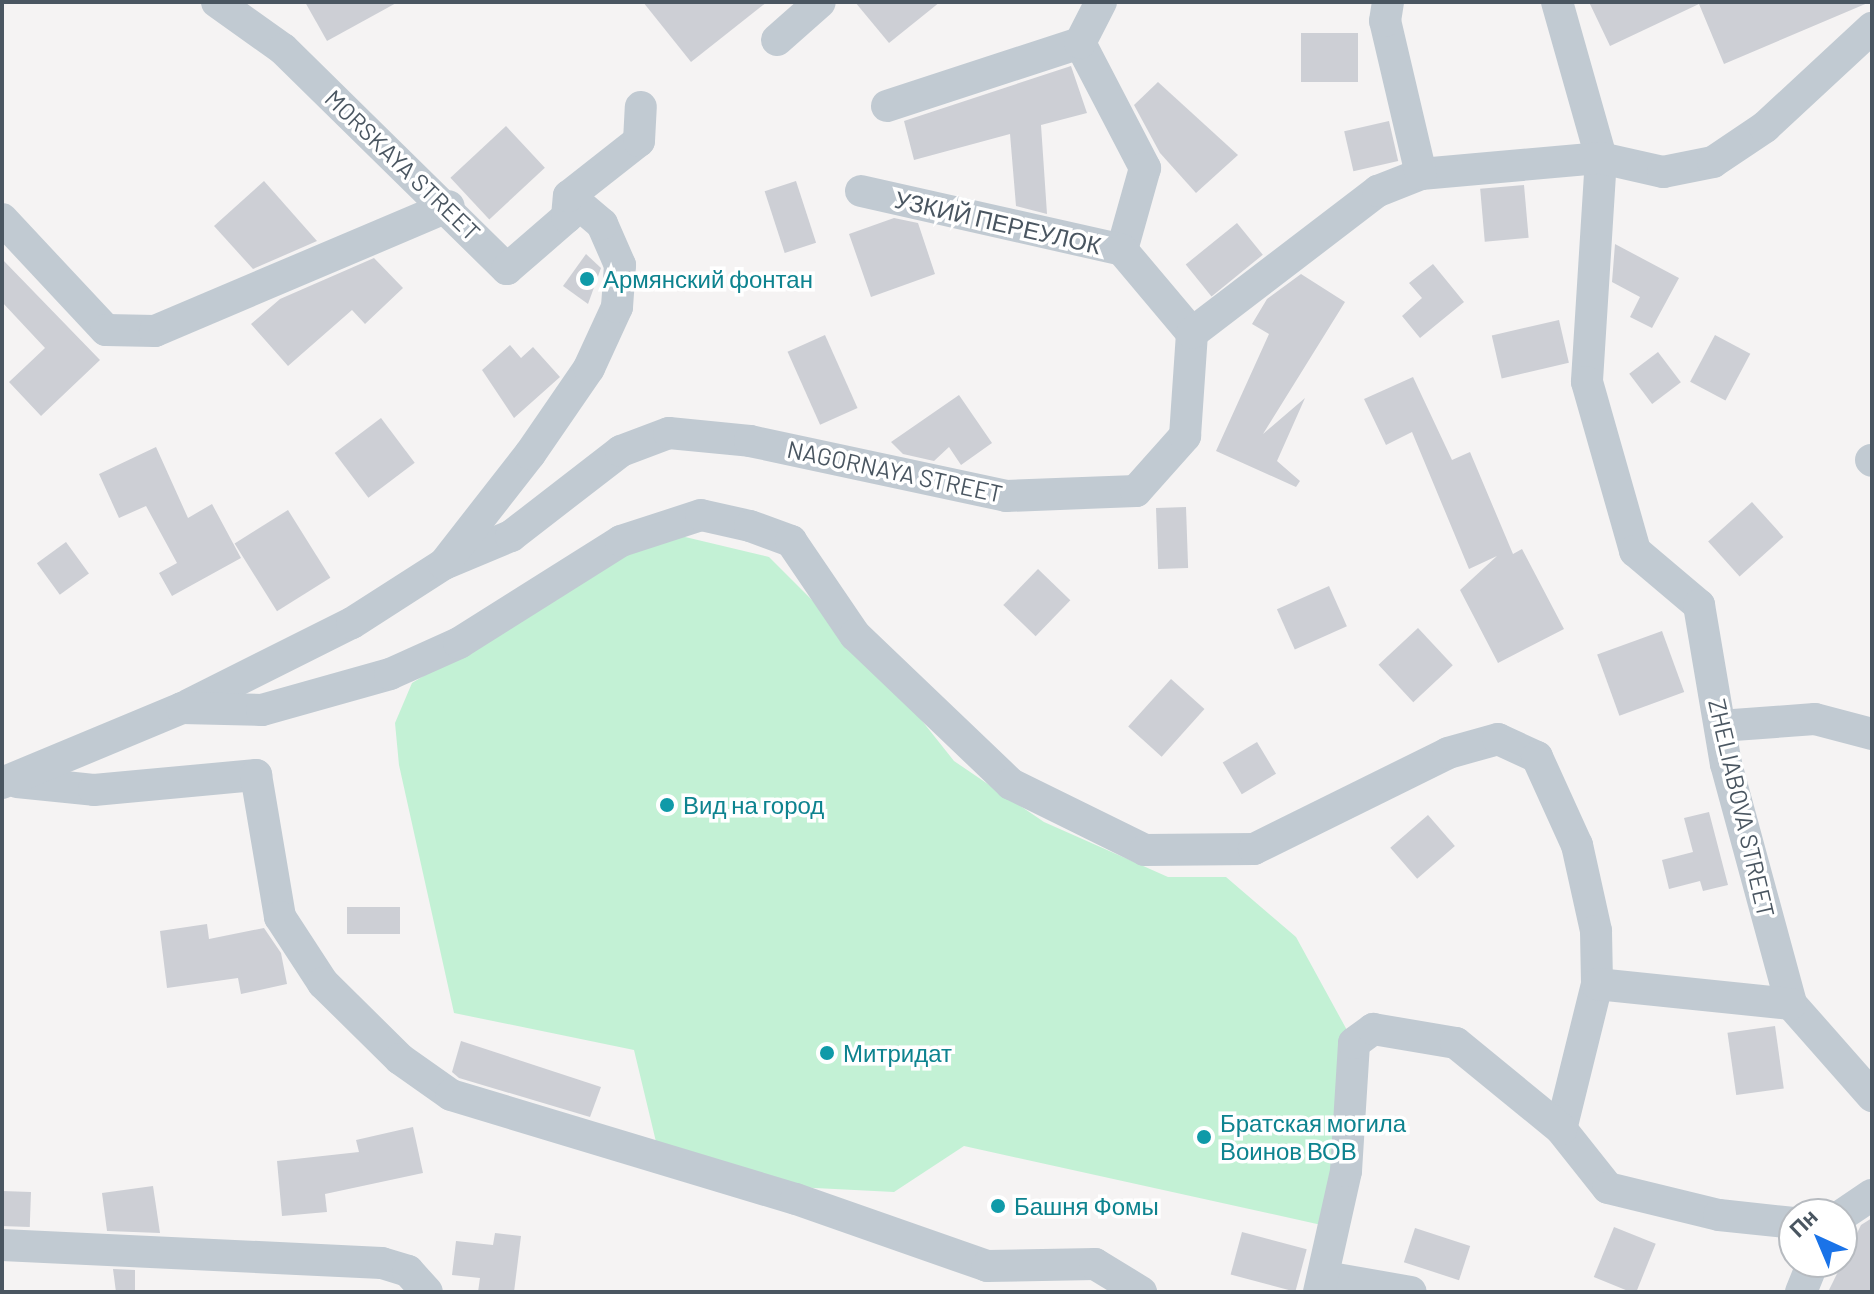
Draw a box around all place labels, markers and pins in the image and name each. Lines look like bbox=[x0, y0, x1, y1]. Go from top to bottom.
place label: Армянский фонтан bbox=[603, 265, 813, 293]
marker: Армянский фонтан bbox=[578, 270, 596, 288]
place label: Вид на город bbox=[683, 791, 824, 819]
marker: Вид на город bbox=[658, 796, 676, 814]
place label: Митридат bbox=[843, 1039, 952, 1067]
marker: Митридат bbox=[818, 1044, 836, 1062]
place label: Братская могила Воинов ВОВ bbox=[1220, 1109, 1406, 1165]
marker: Братская могила Воинов ВОВ bbox=[1195, 1128, 1213, 1146]
place label: Башня Фомы bbox=[1014, 1192, 1159, 1220]
marker: Башня Фомы bbox=[989, 1197, 1007, 1215]

